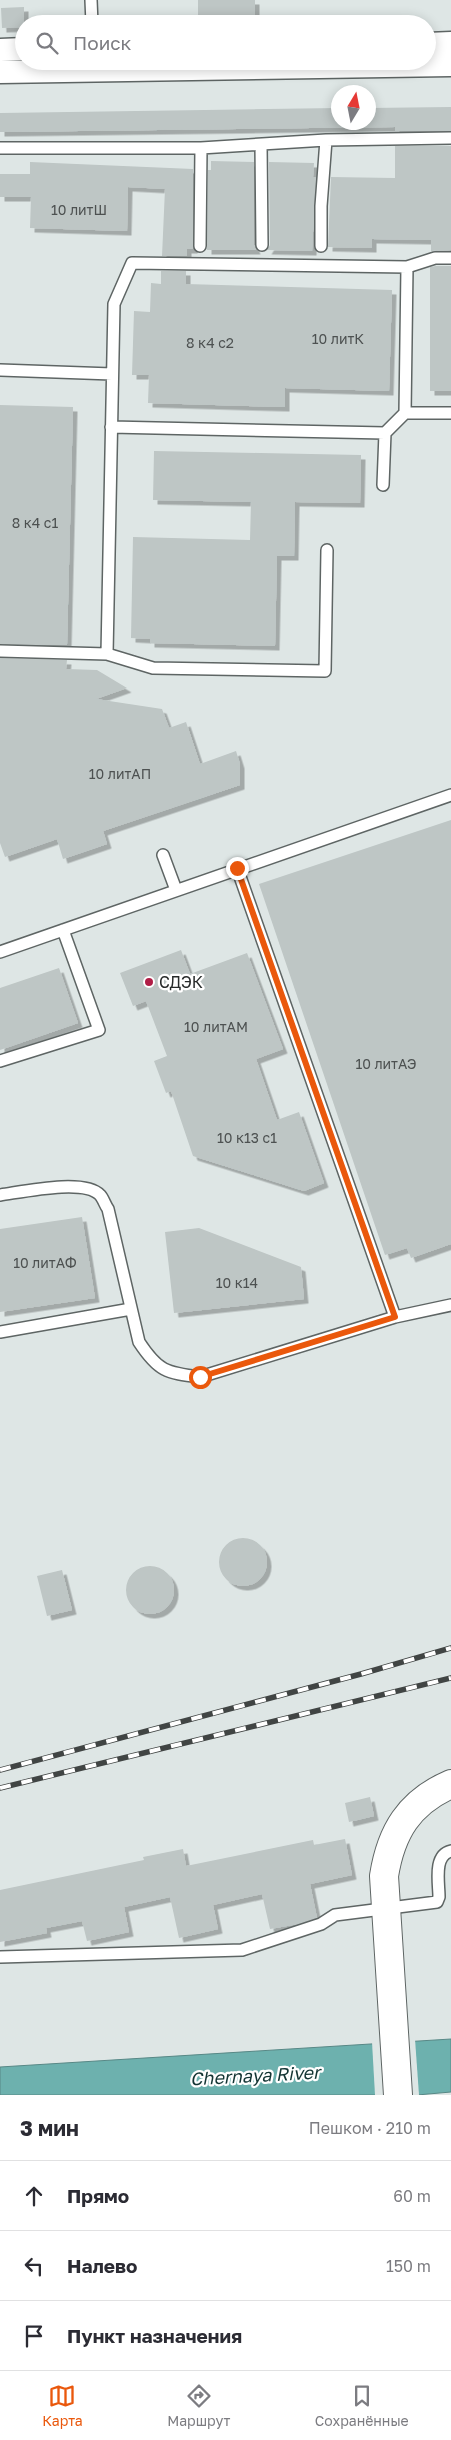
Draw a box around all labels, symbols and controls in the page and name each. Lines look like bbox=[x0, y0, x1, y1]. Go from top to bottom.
search box bbox=[15, 15, 436, 70]
icon: search bbox=[33, 29, 61, 57]
text: Поиск bbox=[73, 31, 132, 54]
north arrow bbox=[331, 85, 376, 130]
house number: 10 литШ bbox=[51, 201, 107, 218]
house number: 10 литК bbox=[312, 330, 364, 347]
house number: 8 к4 с2 bbox=[186, 334, 234, 351]
house number: 8 к4 с1 bbox=[12, 514, 58, 531]
house number: 10 литАП bbox=[89, 765, 151, 782]
route end bbox=[226, 857, 249, 880]
place label: СДЭК bbox=[159, 972, 203, 992]
marker: СДЭК bbox=[143, 976, 155, 988]
house number: 10 литАМ bbox=[184, 1018, 248, 1035]
house number: 10 литАЭ bbox=[355, 1055, 417, 1072]
house number: 10 к13 с1 bbox=[217, 1129, 277, 1146]
house number: 10 литАФ bbox=[13, 1254, 77, 1271]
house number: 10 к14 bbox=[216, 1274, 258, 1291]
route start bbox=[189, 1366, 212, 1389]
water label: Chernaya River bbox=[189, 2060, 323, 2089]
text: 3 мин bbox=[20, 2115, 79, 2141]
text: Пешком · 210 m bbox=[309, 2118, 431, 2138]
icon: ahead bbox=[20, 2182, 48, 2210]
text: Прямо bbox=[67, 2184, 129, 2207]
text: 60 m bbox=[393, 2186, 431, 2206]
icon: left bbox=[20, 2252, 48, 2280]
text: Налево bbox=[67, 2254, 137, 2277]
text: 150 m bbox=[386, 2256, 431, 2276]
icon: arrive bbox=[20, 2322, 48, 2350]
text: Пункт назначения bbox=[67, 2324, 242, 2347]
tab: Карта bbox=[42, 2382, 83, 2429]
tab: Маршрут bbox=[167, 2382, 230, 2429]
tab: Сохранённые bbox=[315, 2382, 409, 2429]

